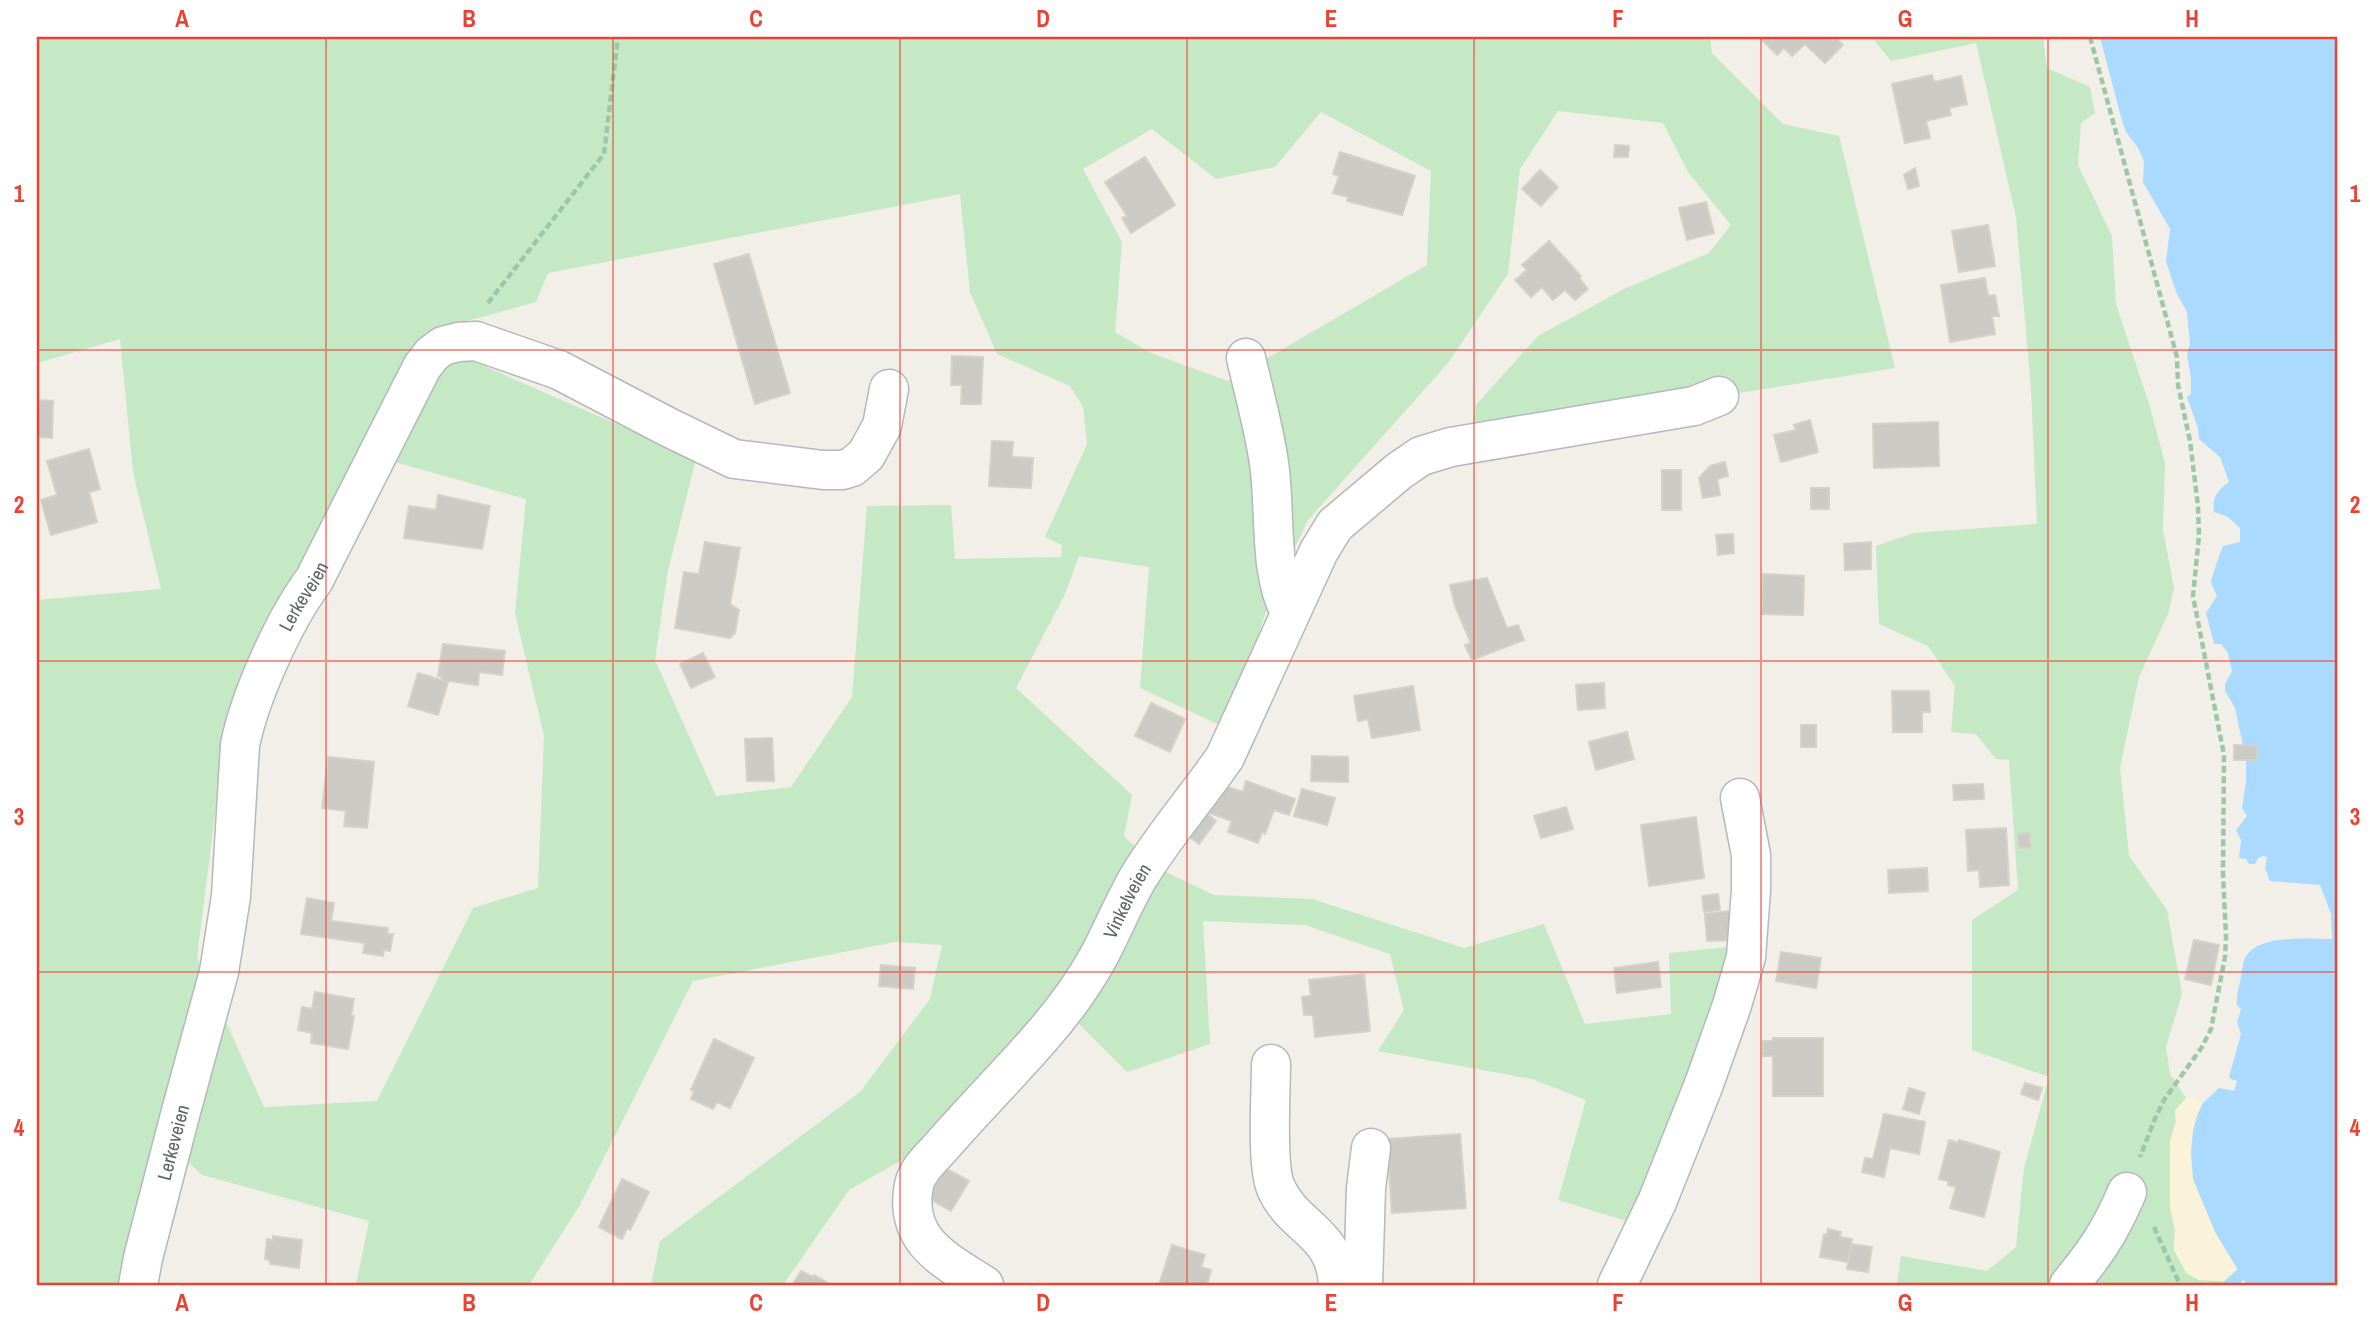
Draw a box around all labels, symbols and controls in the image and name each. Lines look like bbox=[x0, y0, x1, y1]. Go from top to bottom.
text: A bbox=[175, 3, 189, 34]
text: B bbox=[462, 3, 476, 34]
text: C bbox=[749, 3, 763, 34]
text: D bbox=[1036, 3, 1050, 34]
text: E bbox=[1325, 3, 1337, 34]
text: F bbox=[1612, 3, 1624, 34]
text: G bbox=[1898, 3, 1912, 34]
text: H bbox=[2185, 3, 2199, 34]
text: 1 bbox=[14, 178, 25, 209]
text: 1 bbox=[2350, 178, 2361, 209]
text: 2 bbox=[14, 489, 24, 520]
text: 2 bbox=[2350, 489, 2360, 520]
street label: Lerkeveien bbox=[272, 557, 334, 635]
text: 3 bbox=[14, 801, 24, 832]
text: 3 bbox=[2350, 801, 2360, 832]
street label: Vinkelveien bbox=[1097, 858, 1157, 943]
street label: Lerkeveien bbox=[151, 1102, 195, 1183]
text: 4 bbox=[14, 1112, 25, 1143]
text: 4 bbox=[2350, 1112, 2361, 1143]
text: A bbox=[175, 1287, 189, 1318]
text: B bbox=[462, 1287, 476, 1318]
text: C bbox=[749, 1287, 763, 1318]
text: D bbox=[1036, 1287, 1050, 1318]
text: E bbox=[1325, 1287, 1337, 1318]
text: F bbox=[1612, 1287, 1624, 1318]
text: G bbox=[1898, 1287, 1912, 1318]
text: H bbox=[2185, 1287, 2199, 1318]

